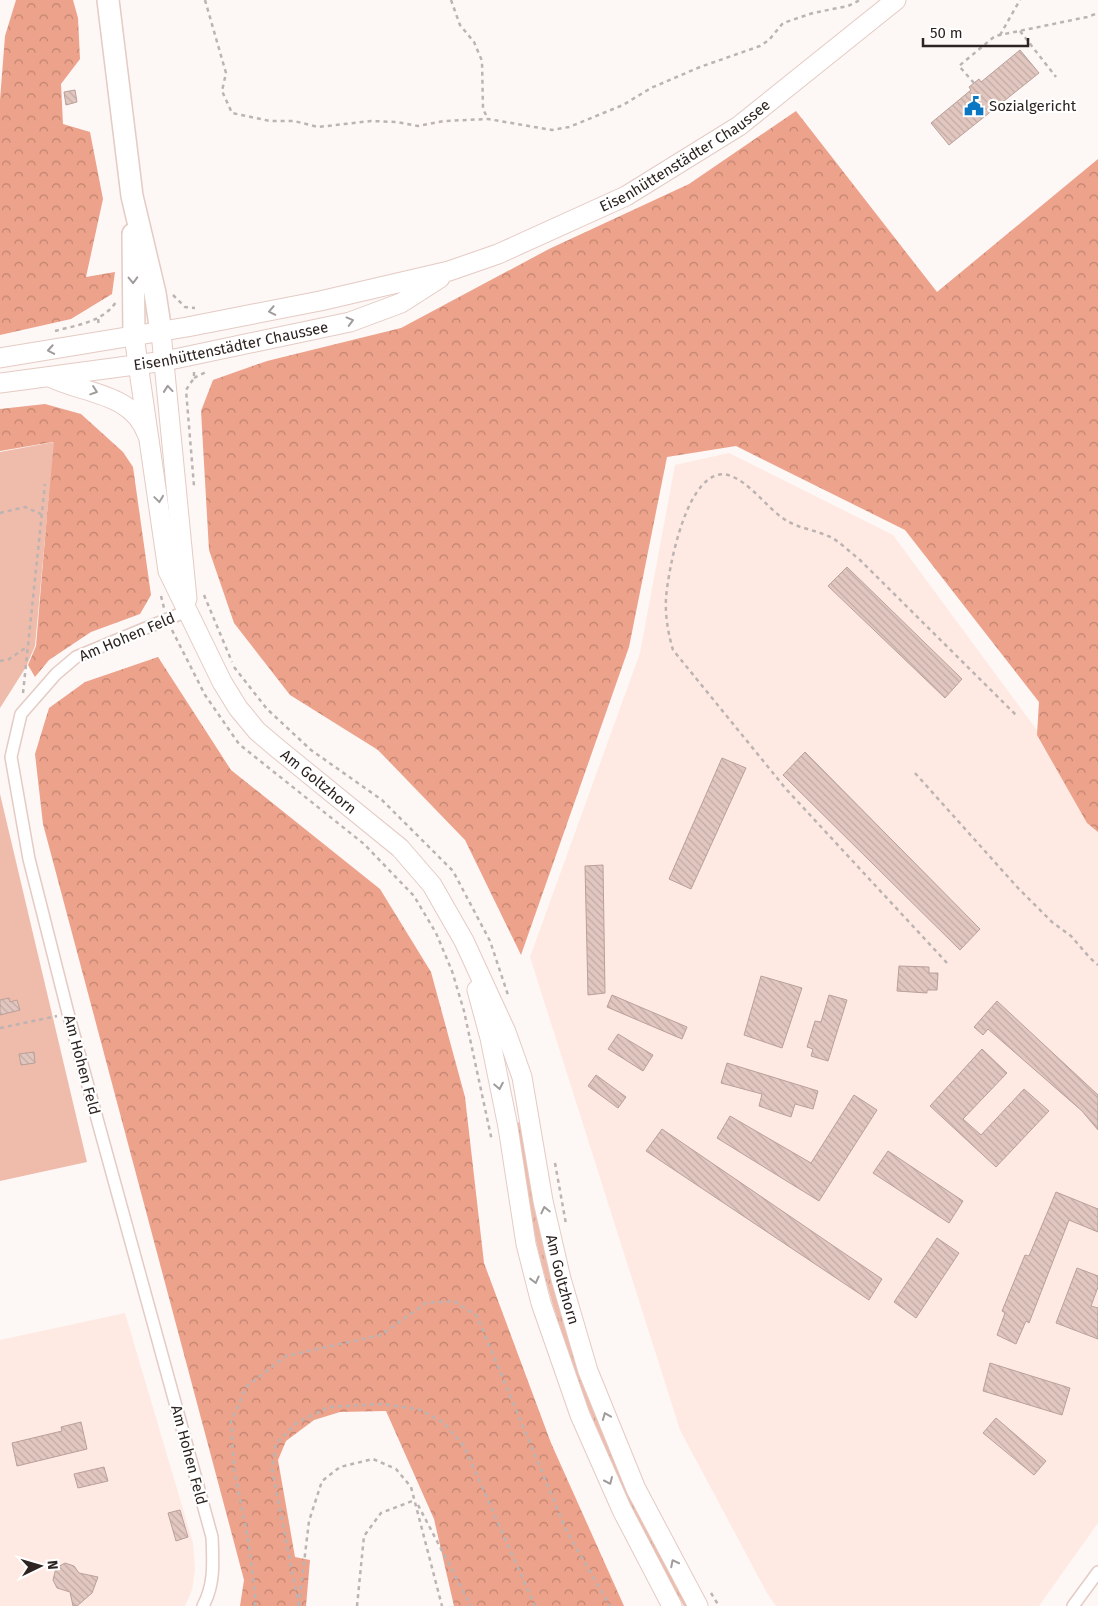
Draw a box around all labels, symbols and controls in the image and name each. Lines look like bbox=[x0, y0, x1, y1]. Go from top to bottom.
scale bar bbox=[923, 15, 1028, 47]
text: 50 m bbox=[930, 24, 963, 42]
public building icon: Sozialgericht bbox=[963, 95, 985, 117]
street label: Eisenhüttenstädter Chaussee bbox=[597, 96, 774, 216]
place label: Sozialgericht bbox=[989, 97, 1077, 115]
one-way arrow bbox=[128, 276, 138, 284]
one-way arrow bbox=[268, 305, 276, 315]
one-way arrow bbox=[345, 317, 353, 327]
street label: Eisenhüttenstädter Chaussee bbox=[132, 318, 330, 374]
one-way arrow bbox=[47, 344, 56, 354]
one-way arrow bbox=[163, 385, 174, 393]
one-way arrow bbox=[90, 386, 98, 396]
one-way arrow bbox=[153, 495, 164, 503]
street label: Am Hohen Feld bbox=[76, 609, 178, 665]
street label: Am Goltzhorn bbox=[277, 746, 360, 818]
street label: Am Hohen Feld bbox=[60, 1013, 104, 1117]
one-way arrow bbox=[494, 1081, 504, 1090]
one-way arrow bbox=[540, 1206, 551, 1215]
street label: Am Goltzhorn bbox=[542, 1233, 583, 1327]
one-way arrow bbox=[529, 1275, 540, 1284]
street label: Am Hohen Feld bbox=[167, 1403, 211, 1507]
one-way arrow bbox=[602, 1412, 613, 1421]
one-way arrow bbox=[602, 1476, 613, 1485]
north arrow bbox=[15, 1541, 65, 1591]
text: N bbox=[44, 1560, 61, 1570]
one-way arrow bbox=[670, 1560, 680, 1569]

